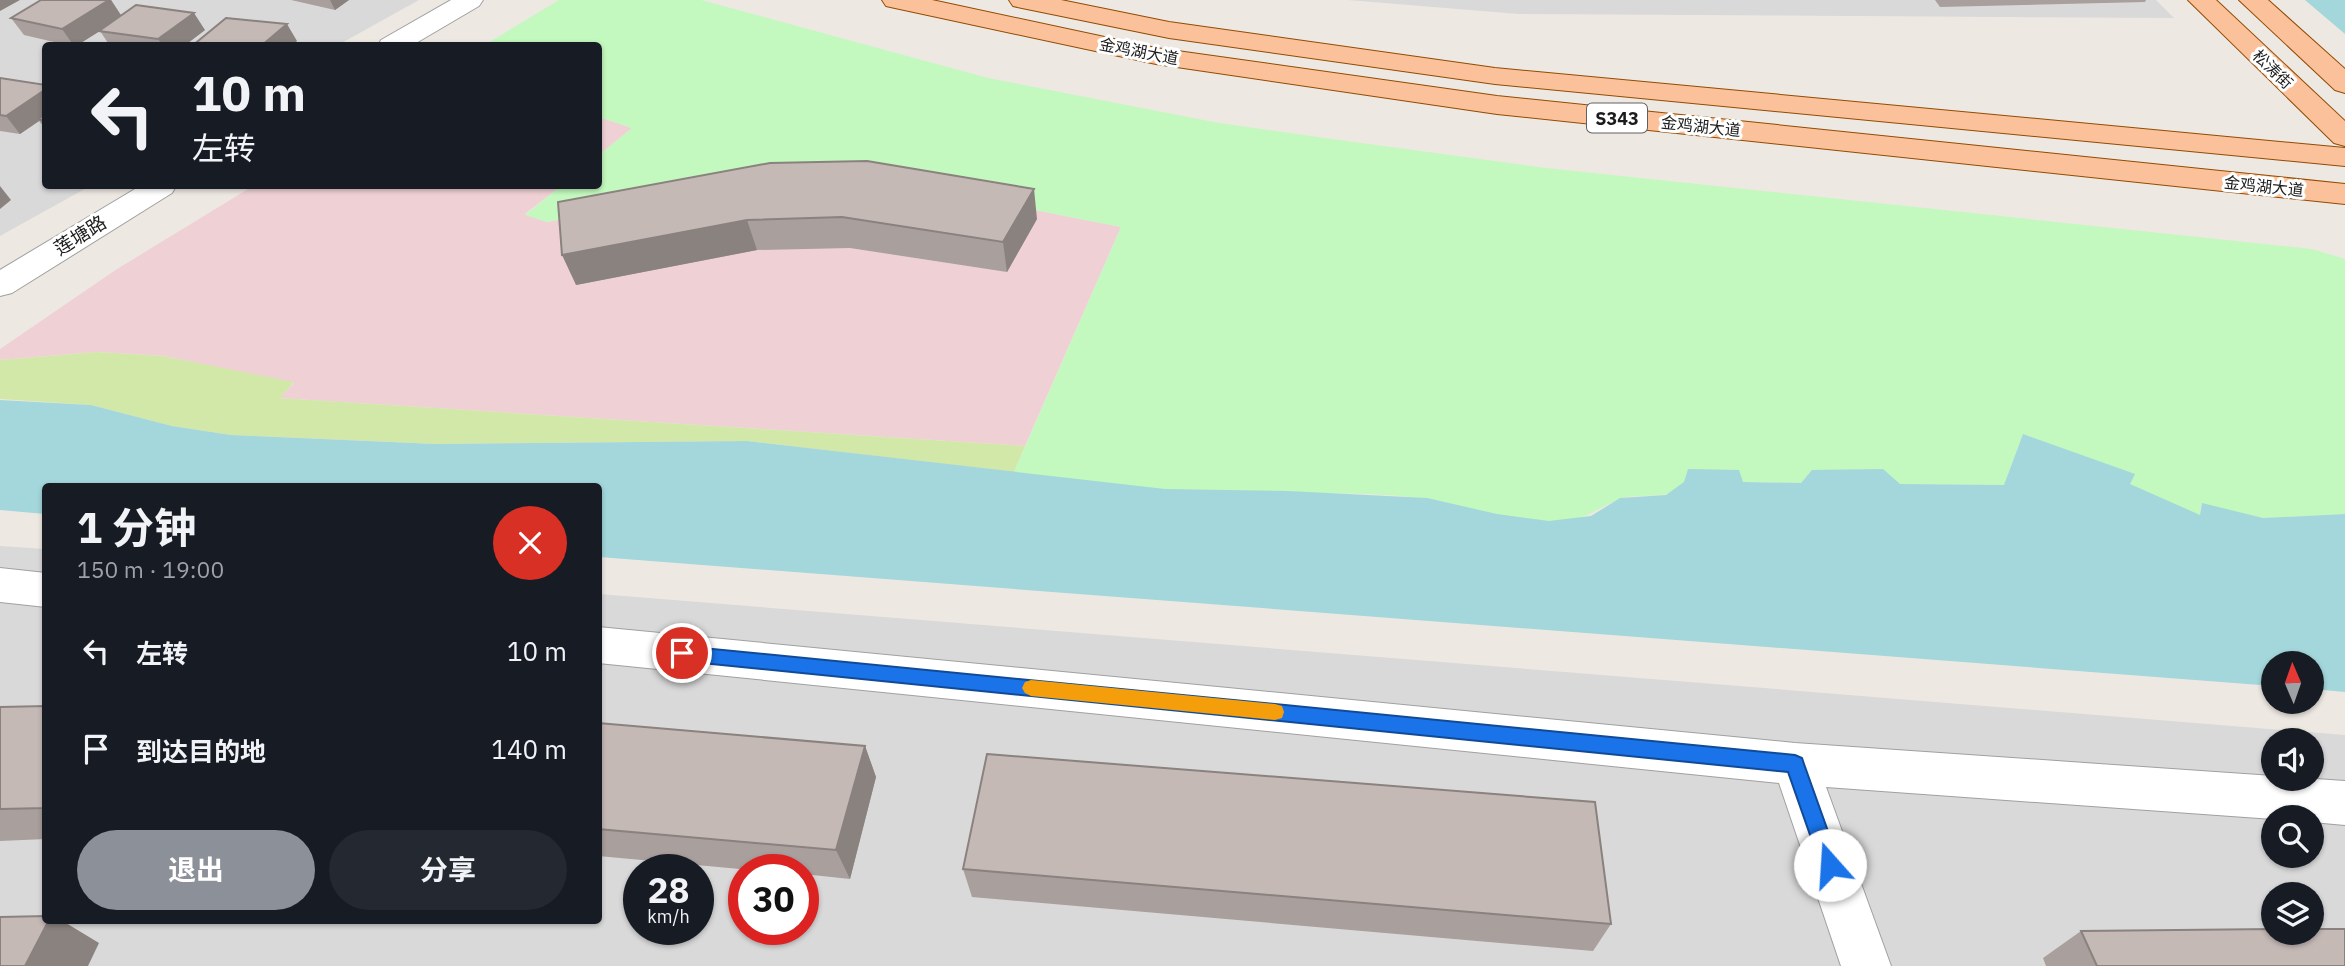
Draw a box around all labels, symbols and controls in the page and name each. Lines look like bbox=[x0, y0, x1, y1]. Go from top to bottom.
street label: 金鸡湖大道 bbox=[1098, 34, 1180, 68]
street label: 松涛街 bbox=[2249, 45, 2297, 93]
text: 10 m bbox=[192, 61, 306, 124]
icon: left bbox=[77, 70, 168, 161]
road number: S343 bbox=[1587, 104, 1647, 132]
street label: 金鸡湖大道 bbox=[1660, 112, 1742, 140]
text: 左转 bbox=[192, 127, 256, 169]
street label: 金鸡湖大道 bbox=[2223, 172, 2305, 200]
street label: 莲塘路 bbox=[49, 210, 111, 260]
text: 1 分钟 bbox=[77, 500, 196, 555]
button: close bbox=[493, 506, 567, 580]
text: 150 m · 19:00 bbox=[77, 554, 224, 584]
pin bbox=[652, 623, 712, 683]
icon: left bbox=[77, 632, 115, 670]
text: 10 m bbox=[507, 634, 567, 668]
icon: arrive bbox=[663, 634, 701, 672]
text: 左转 bbox=[136, 636, 188, 670]
north arrow bbox=[2261, 651, 2324, 714]
map controls bbox=[2261, 651, 2324, 945]
button: sound bbox=[2261, 728, 2324, 791]
icon: arrive bbox=[77, 730, 115, 768]
text: 140 m bbox=[491, 732, 567, 766]
text: 到达目的地 bbox=[136, 734, 266, 768]
button: search bbox=[2261, 805, 2324, 868]
position arrow bbox=[1793, 828, 1867, 902]
button: 退出 bbox=[77, 830, 315, 910]
button: 分享 bbox=[329, 830, 567, 910]
speed limit sign: 30 bbox=[728, 854, 819, 945]
text: 28 bbox=[647, 867, 690, 913]
button: layers bbox=[2261, 882, 2324, 945]
text: km/h bbox=[647, 905, 690, 928]

